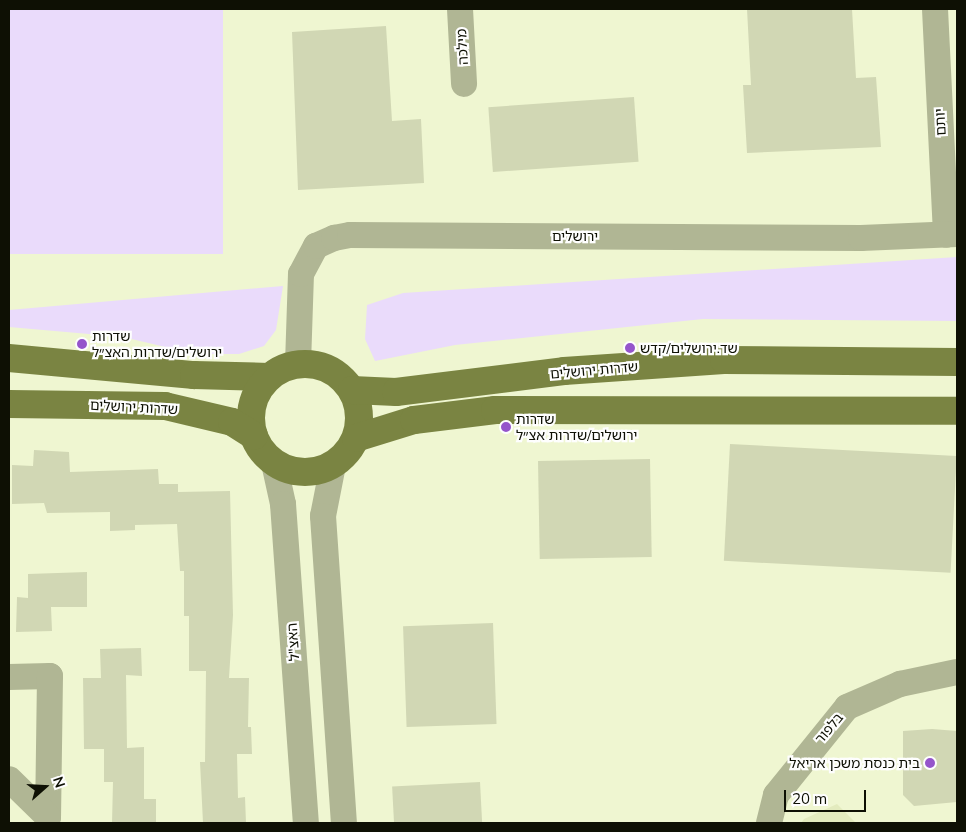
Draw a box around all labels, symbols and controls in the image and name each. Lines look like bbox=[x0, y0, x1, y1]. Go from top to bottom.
street label: מילכה bbox=[453, 28, 471, 66]
street label: יותם bbox=[931, 108, 949, 136]
street label: ירושלים bbox=[552, 228, 598, 244]
place label: שדרות ירושלים/שדרות האצ״ל bbox=[92, 328, 222, 361]
marker: שדרות ירושלים/שדרות האצ״ל bbox=[76, 338, 88, 350]
place label: שד.ירושלים/קדש bbox=[640, 340, 738, 356]
marker: שד.ירושלים/קדש bbox=[624, 342, 636, 354]
street label: שדרות ירושלים bbox=[549, 358, 639, 382]
street label: שדרות ירושלים bbox=[89, 396, 179, 418]
place label: שדרות ירושלים/שדרות אצ״ל bbox=[516, 411, 637, 444]
marker: שדרות ירושלים/שדרות אצ״ל bbox=[500, 421, 512, 433]
street label: האצ"ל bbox=[283, 622, 303, 662]
street label: בלפור bbox=[811, 709, 847, 747]
place label: בית כנסת משכן אריאל bbox=[789, 755, 920, 771]
marker: בית כנסת משכן אריאל bbox=[924, 757, 936, 769]
north arrow bbox=[20, 762, 70, 812]
text: N bbox=[49, 774, 69, 790]
scale bar bbox=[786, 780, 868, 812]
text: 20 m bbox=[792, 789, 827, 808]

